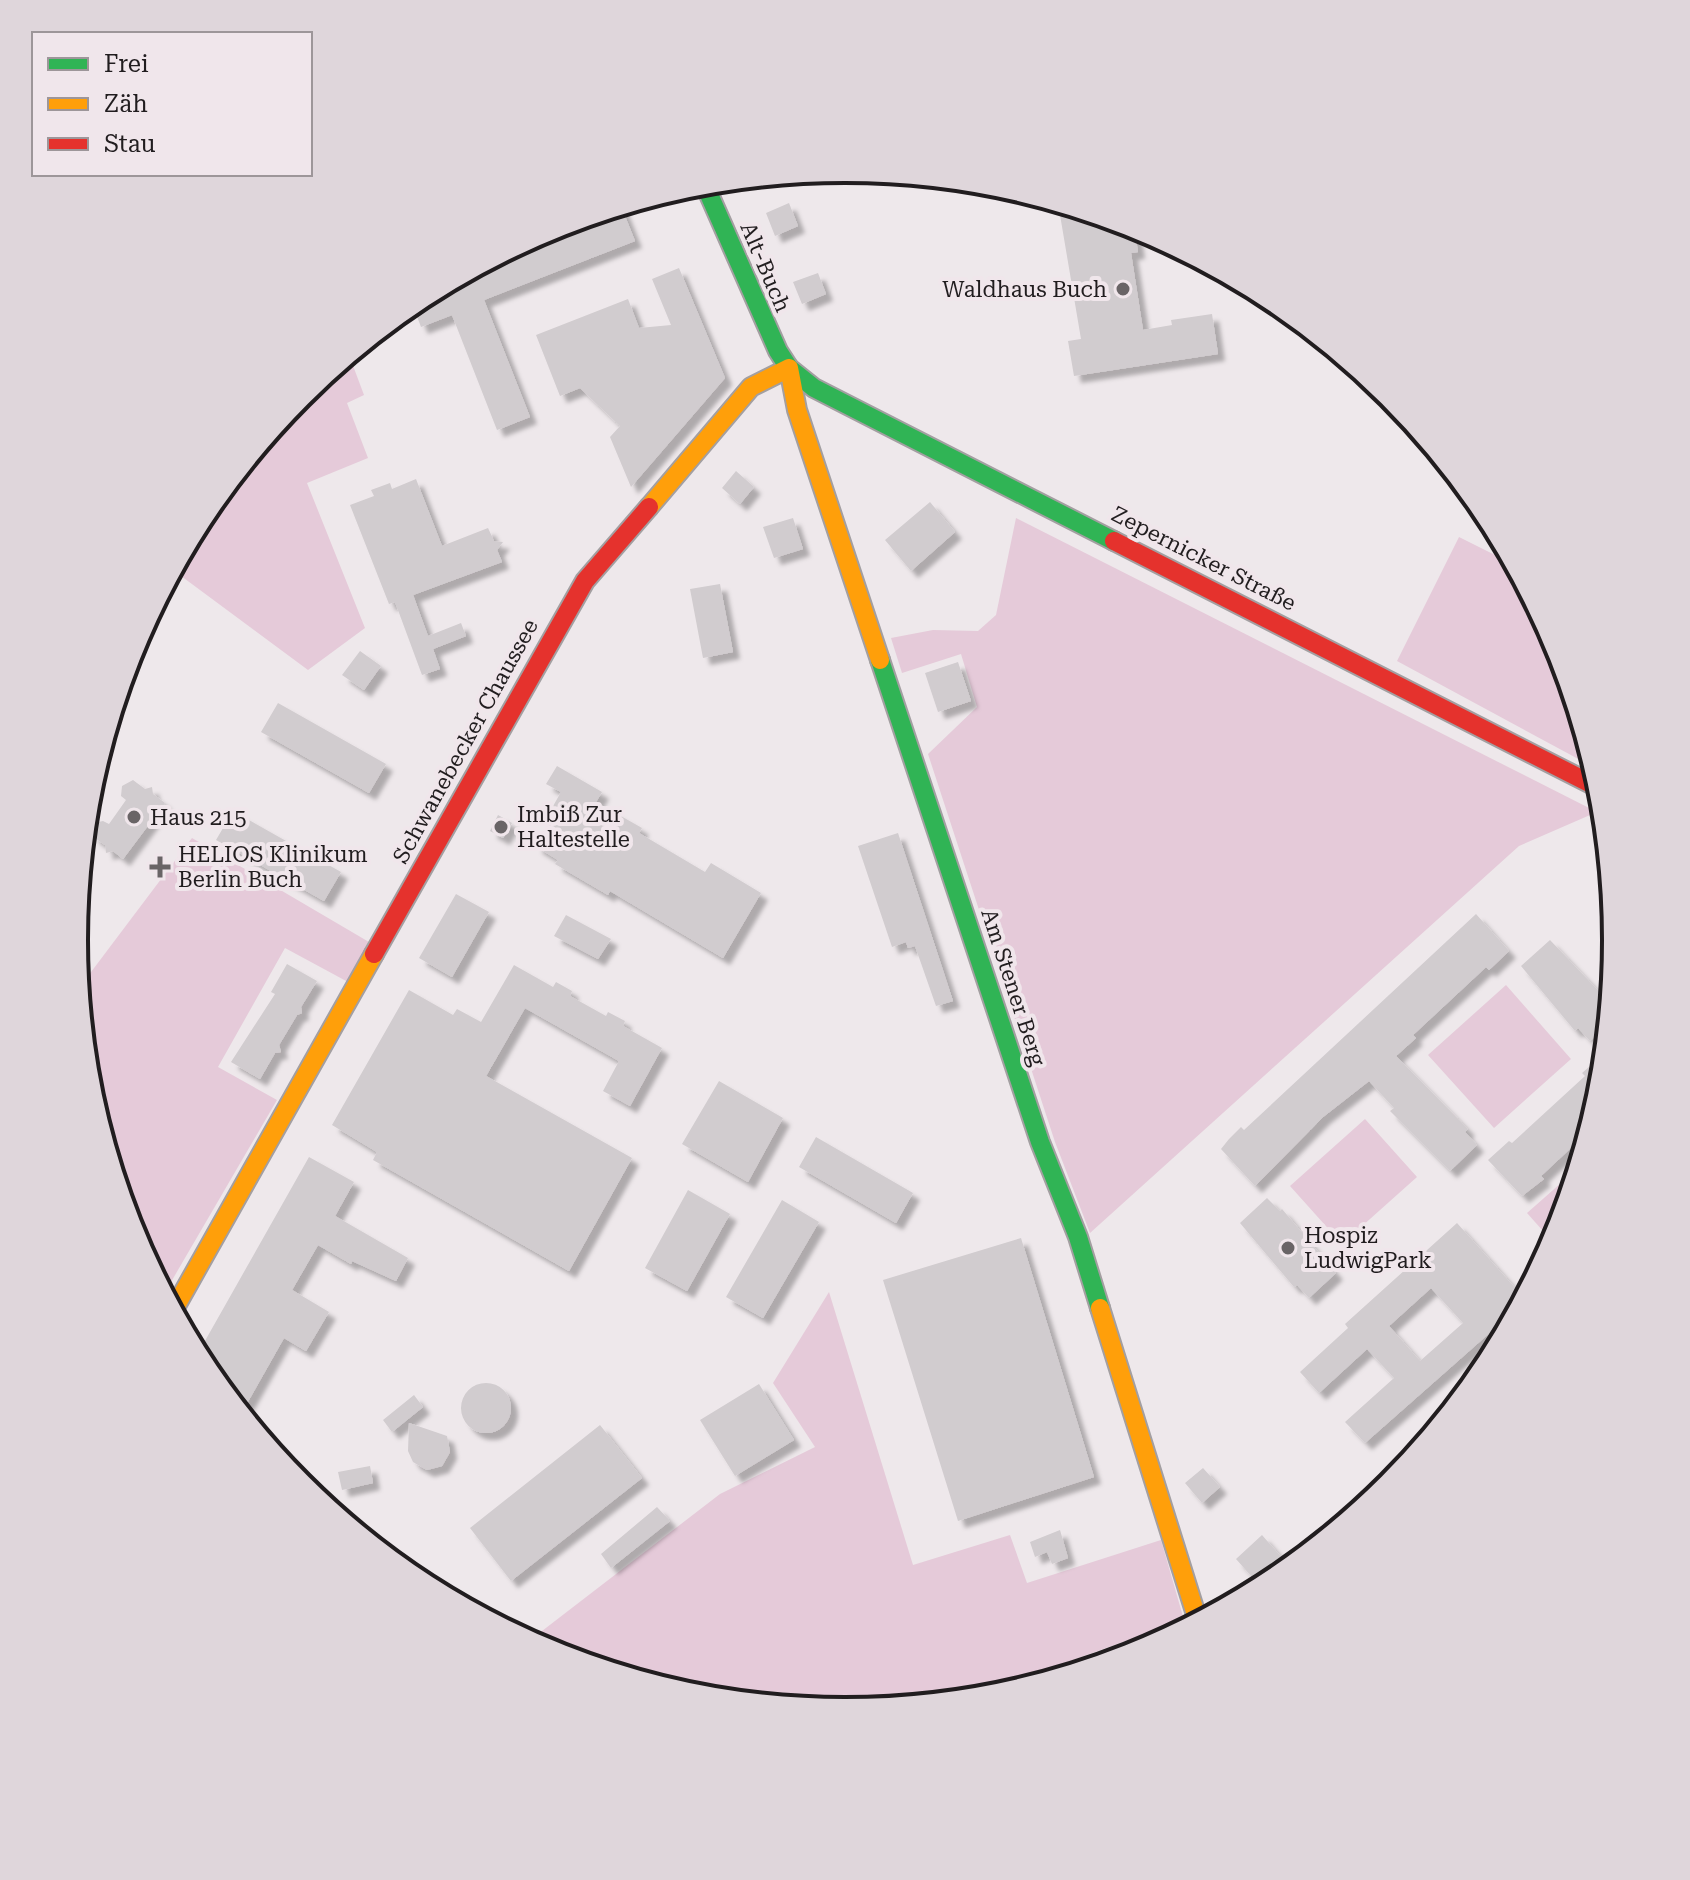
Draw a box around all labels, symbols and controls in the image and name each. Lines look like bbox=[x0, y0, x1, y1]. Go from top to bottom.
legend bbox=[32, 32, 312, 176]
text: Frei bbox=[104, 50, 149, 78]
text: Zäh bbox=[104, 90, 148, 118]
text: Stau bbox=[104, 130, 156, 158]
street label: Alt-Buch bbox=[735, 219, 796, 316]
place label: Waldhaus Buch bbox=[942, 277, 1107, 302]
marker: Waldhaus Buch bbox=[1114, 280, 1132, 298]
street label: Zepernicker Straße bbox=[1108, 501, 1300, 616]
street label: Schwanebecker Chaussee bbox=[388, 615, 543, 868]
place label: Imbiß Zur Haltestelle bbox=[517, 802, 630, 852]
place label: Haus 215 bbox=[150, 805, 247, 830]
marker: Haus 215 bbox=[125, 808, 143, 826]
marker: Imbiß Zur Haltestelle bbox=[492, 818, 510, 836]
place label: HELIOS Klinikum Berlin Buch bbox=[178, 842, 368, 892]
marker: HELIOS Klinikum Berlin Buch bbox=[149, 856, 171, 878]
street label: Am Stener Berg bbox=[976, 905, 1051, 1069]
place label: Hospiz LudwigPark bbox=[1304, 1223, 1432, 1273]
marker: Hospiz LudwigPark bbox=[1279, 1239, 1297, 1257]

